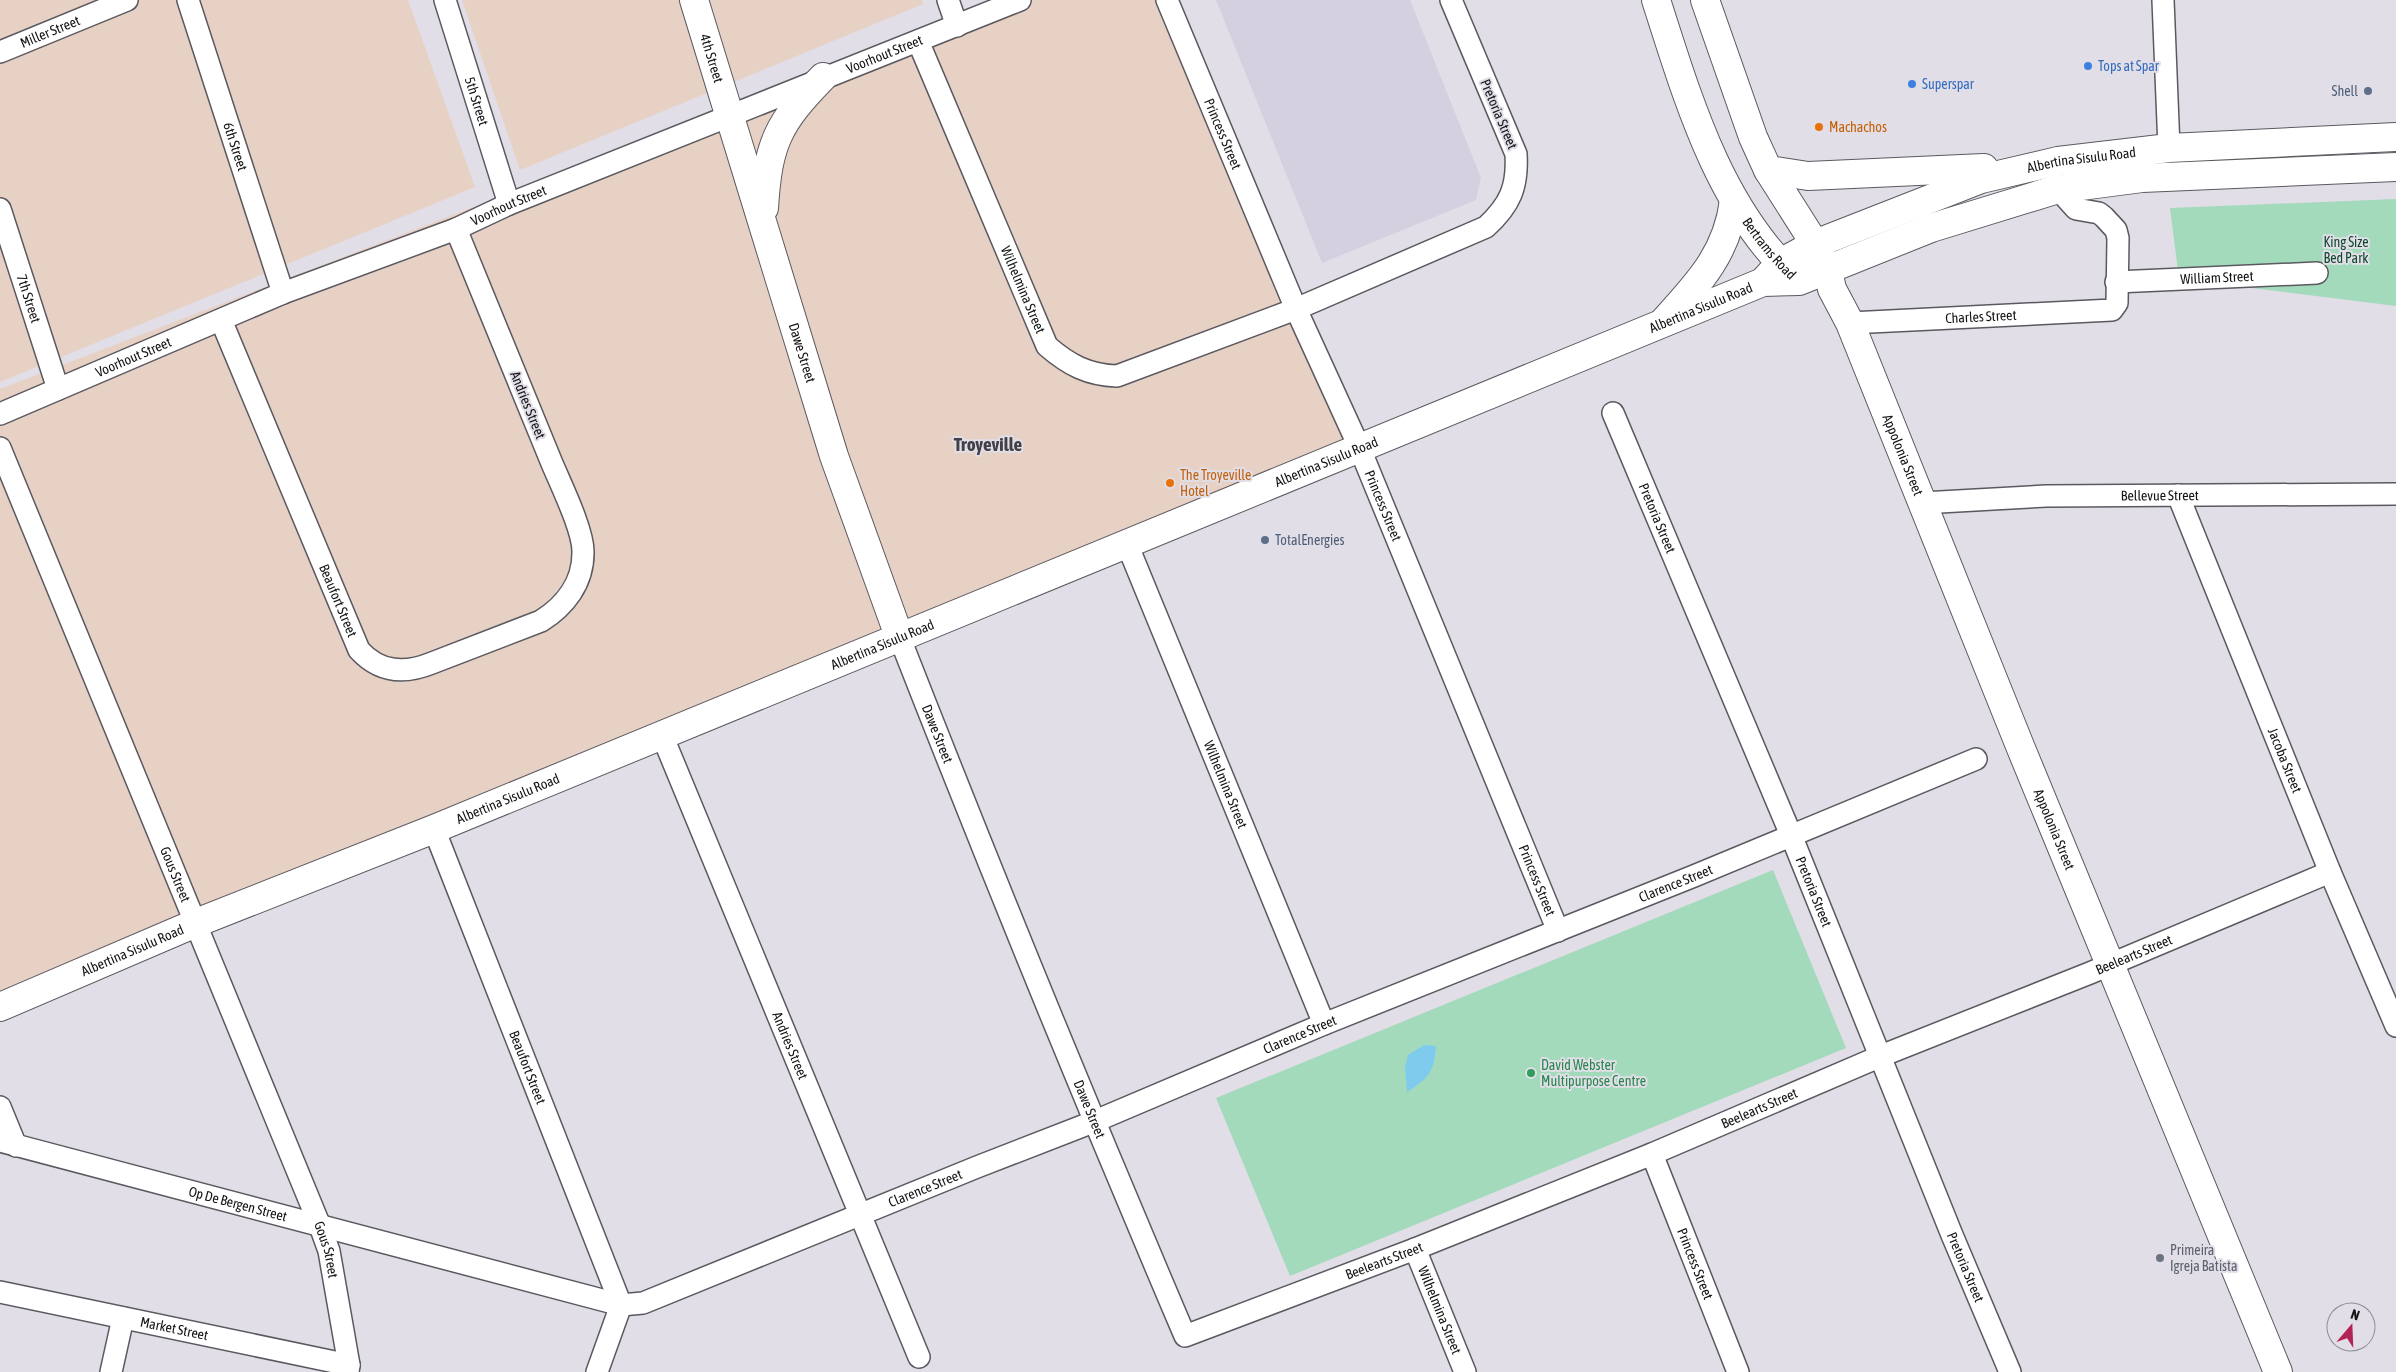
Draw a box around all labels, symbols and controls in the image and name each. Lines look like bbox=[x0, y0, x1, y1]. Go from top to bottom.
street label: Miller Street bbox=[18, 12, 82, 51]
street label: 4th Street bbox=[697, 32, 727, 85]
street label: Voorhout Street bbox=[844, 32, 925, 77]
place label: Tops at Spar bbox=[2098, 58, 2160, 74]
marker: Tops at Spar bbox=[2082, 60, 2094, 72]
street label: 5th Street bbox=[462, 75, 492, 127]
place label: Superspar bbox=[1922, 76, 1975, 92]
street label: Pretoria Street bbox=[1477, 77, 1521, 151]
marker: Superspar bbox=[1906, 78, 1918, 90]
place label: Shell bbox=[2332, 83, 2358, 99]
marker: Shell bbox=[2362, 85, 2374, 97]
street label: Princess Street bbox=[1201, 96, 1245, 172]
place label: Machachos bbox=[1829, 119, 1887, 135]
street label: 6th Street bbox=[220, 120, 251, 173]
marker: Machachos bbox=[1813, 121, 1825, 133]
street label: Albertina Sisulu Road bbox=[2025, 144, 2137, 176]
street label: Voorhout Street bbox=[468, 182, 549, 229]
street label: Bertrams Road bbox=[1739, 214, 1799, 282]
park label: King Size Bed Park bbox=[2323, 234, 2369, 266]
street label: Wilhelmina Street bbox=[998, 244, 1049, 336]
street label: William Street bbox=[2180, 268, 2254, 287]
street label: 7th Street bbox=[14, 272, 44, 325]
street label: Albertina Sisulu Road bbox=[1647, 279, 1755, 336]
street label: Charles Street bbox=[1945, 307, 2017, 326]
street label: Dawe Street bbox=[786, 321, 819, 385]
street label: Voorhout Street bbox=[93, 334, 174, 380]
street label: Andries Street bbox=[507, 369, 549, 441]
street label: Appolonia Street bbox=[1879, 412, 1926, 498]
district label: Troyeville bbox=[954, 433, 1023, 455]
street label: Albertina Sisulu Road bbox=[1272, 433, 1380, 490]
place label: The Troyeville Hotel bbox=[1180, 467, 1251, 499]
street label: Princess Street bbox=[1362, 468, 1405, 543]
marker: The Troyeville Hotel bbox=[1164, 477, 1176, 489]
street label: Pretoria Street bbox=[1635, 481, 1679, 555]
street label: Bellevue Street bbox=[2121, 487, 2199, 504]
place label: TotalEnergies bbox=[1275, 532, 1345, 548]
marker: TotalEnergies bbox=[1259, 534, 1271, 546]
street label: Beaufort Street bbox=[316, 562, 361, 639]
street label: Albertina Sisulu Road bbox=[828, 616, 936, 673]
street label: Dawe Street bbox=[919, 702, 956, 765]
street label: Jacoba Street bbox=[2265, 725, 2305, 795]
street label: Wilhelmina Street bbox=[1201, 738, 1251, 831]
street label: Albertina Sisulu Road bbox=[454, 770, 562, 827]
street label: Appolonia Street bbox=[2031, 786, 2078, 872]
street label: Princess Street bbox=[1515, 842, 1559, 918]
street label: Gous Street bbox=[157, 844, 194, 904]
street label: Pretoria Street bbox=[1792, 854, 1835, 929]
street label: Clarence Street bbox=[1636, 861, 1715, 905]
street label: Albertina Sisulu Road bbox=[79, 921, 186, 979]
street label: Beelearts Street bbox=[2093, 931, 2175, 978]
street label: Andries Street bbox=[769, 1009, 811, 1082]
street label: Clarence Street bbox=[1261, 1012, 1339, 1057]
street label: Beaufort Street bbox=[506, 1028, 549, 1106]
place label: David Webster Multipurpose Centre bbox=[1541, 1057, 1646, 1089]
marker: David Webster Multipurpose Centre bbox=[1525, 1067, 1537, 1079]
street label: Dawe Street bbox=[1070, 1078, 1109, 1141]
street label: Beelearts Street bbox=[1719, 1085, 1800, 1132]
street label: Clarence Street bbox=[886, 1166, 964, 1210]
street label: Op De Bergen Street bbox=[187, 1183, 289, 1224]
street label: Gous Street bbox=[311, 1219, 342, 1279]
street label: Princess Street bbox=[1674, 1226, 1717, 1302]
street label: Pretoria Street bbox=[1944, 1230, 1987, 1304]
street label: Beelearts Street bbox=[1343, 1239, 1425, 1283]
place label: Primeira Igreja Batista bbox=[2170, 1242, 2238, 1274]
marker: Primeira Igreja Batista bbox=[2154, 1252, 2166, 1264]
street label: Wilhelmina Street bbox=[1415, 1264, 1465, 1356]
north arrow bbox=[2326, 1302, 2376, 1352]
text: N bbox=[2349, 1306, 2362, 1324]
street label: Market Street bbox=[139, 1314, 210, 1343]

